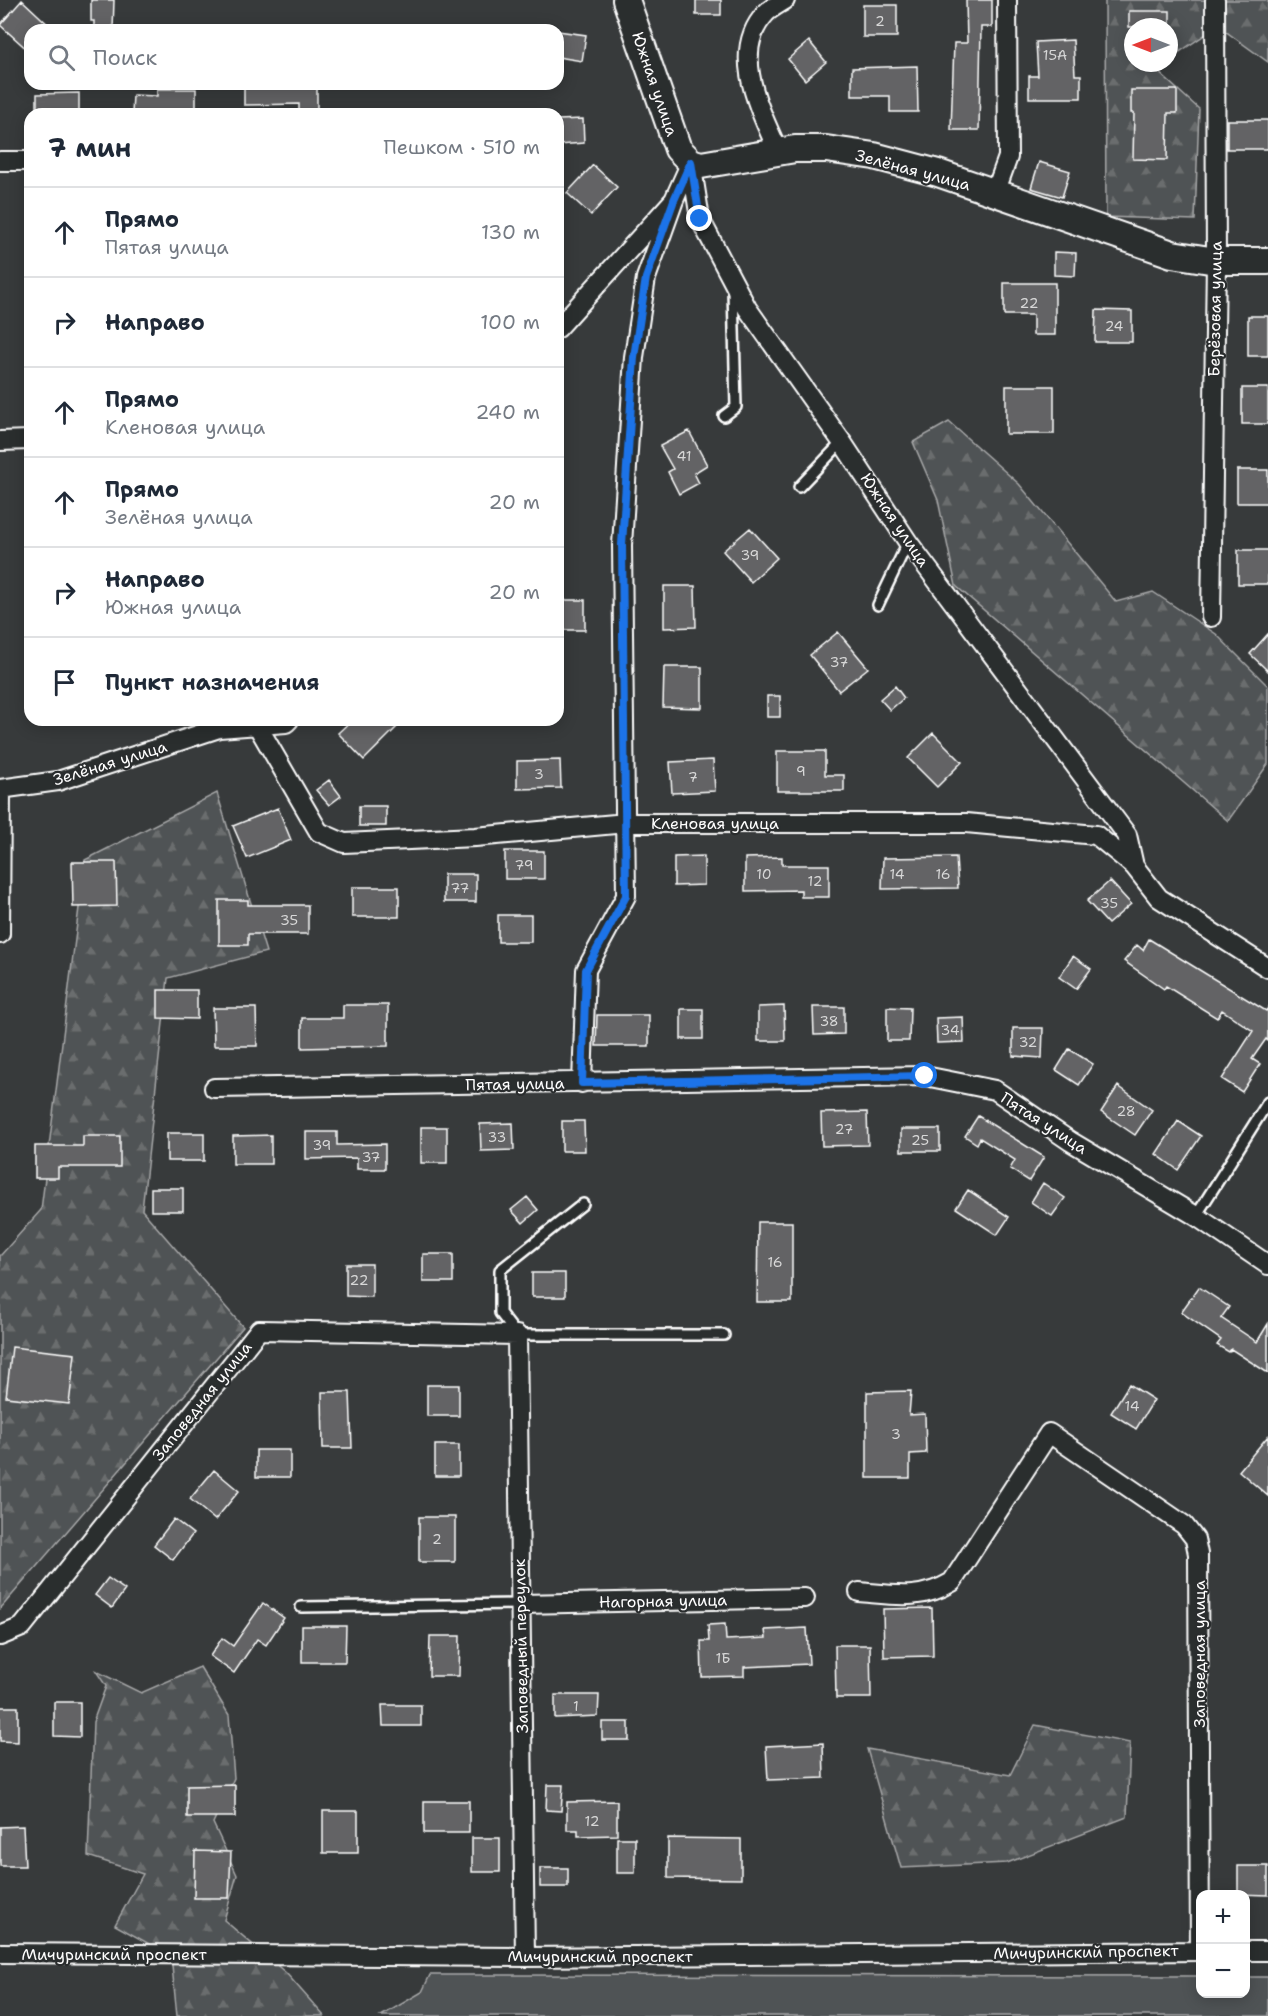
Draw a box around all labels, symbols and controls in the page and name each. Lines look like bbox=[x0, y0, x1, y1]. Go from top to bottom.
house number: 2 bbox=[875, 12, 885, 30]
north arrow bbox=[1124, 18, 1178, 72]
search box bbox=[24, 24, 564, 90]
street label: Южная улица bbox=[627, 29, 683, 139]
icon: search bbox=[45, 41, 78, 74]
text: Поиск bbox=[93, 43, 157, 72]
house number: 15А bbox=[1043, 46, 1067, 64]
text: 7 мин bbox=[48, 130, 131, 165]
text: Пешком · 510 m bbox=[384, 134, 540, 160]
street label: Зелёная улица bbox=[853, 145, 973, 195]
text: Прямо bbox=[105, 205, 179, 234]
route end bbox=[686, 205, 712, 231]
icon: ahead bbox=[48, 216, 81, 249]
text: 130 m bbox=[481, 219, 540, 245]
text: Пятая улица bbox=[105, 234, 229, 260]
street label: Берёзовая улица bbox=[1203, 241, 1227, 377]
house number: 22 bbox=[1020, 294, 1038, 312]
icon: right bbox=[48, 306, 81, 339]
text: Направо bbox=[105, 308, 205, 337]
text: 100 m bbox=[480, 309, 540, 335]
house number: 24 bbox=[1105, 317, 1124, 335]
text: Прямо bbox=[105, 385, 179, 414]
icon: ahead bbox=[48, 396, 81, 429]
text: 240 m bbox=[475, 399, 540, 425]
text: Кленовая улица bbox=[105, 414, 265, 440]
house number: 41 bbox=[677, 447, 691, 465]
street label: Южная улица bbox=[856, 469, 934, 571]
text: Прямо bbox=[105, 475, 179, 504]
icon: ahead bbox=[48, 486, 81, 519]
text: 20 m bbox=[489, 489, 540, 515]
text: Зелёная улица bbox=[105, 504, 253, 530]
house number: 39 bbox=[741, 546, 759, 564]
text: Направо bbox=[105, 565, 205, 594]
icon: right bbox=[48, 576, 81, 609]
text: 20 m bbox=[489, 579, 540, 605]
text: Южная улица bbox=[105, 594, 241, 620]
house number: 37 bbox=[830, 653, 848, 671]
icon: arrive bbox=[48, 666, 81, 699]
text: Пункт назначения bbox=[105, 668, 319, 697]
street label: Зелёная улица bbox=[50, 736, 170, 790]
house number: 9 bbox=[796, 762, 806, 780]
house number: 3 bbox=[534, 765, 544, 783]
house number: 7 bbox=[688, 768, 698, 786]
street label: Кленовая улица bbox=[651, 813, 779, 834]
house number: 79 bbox=[514, 856, 534, 874]
house number: 10 bbox=[756, 865, 772, 883]
house number: 14 bbox=[889, 865, 905, 883]
house number: 16 bbox=[935, 865, 951, 883]
house number: 12 bbox=[808, 872, 822, 890]
house number: 77 bbox=[451, 879, 469, 897]
house number: 35 bbox=[1100, 894, 1118, 912]
house number: 35 bbox=[280, 911, 298, 929]
house number: 38 bbox=[819, 1012, 839, 1030]
house number: 34 bbox=[940, 1021, 960, 1039]
house number: 32 bbox=[1019, 1033, 1037, 1051]
route start bbox=[911, 1062, 937, 1088]
street label: Пятая улица bbox=[465, 1073, 565, 1095]
street label: Пятая улица bbox=[997, 1087, 1091, 1159]
house number: 28 bbox=[1116, 1102, 1136, 1120]
house number: 27 bbox=[835, 1120, 853, 1138]
house number: 33 bbox=[488, 1128, 506, 1146]
house number: 25 bbox=[911, 1131, 929, 1149]
house number: 39 bbox=[313, 1136, 331, 1154]
house number: 37 bbox=[362, 1148, 380, 1166]
house number: 16 bbox=[767, 1253, 783, 1271]
house number: 22 bbox=[350, 1271, 368, 1289]
street label: Заповедная улица bbox=[148, 1337, 257, 1465]
house number: 14 bbox=[1124, 1397, 1140, 1415]
house number: 3 bbox=[891, 1425, 901, 1443]
house number: 2 bbox=[432, 1530, 442, 1548]
street label: Заповедный переулок bbox=[509, 1558, 533, 1733]
street label: Заповедная улица bbox=[1189, 1580, 1210, 1728]
street label: Нагорная улица bbox=[599, 1589, 727, 1613]
house number: 1Б bbox=[715, 1649, 731, 1667]
house number: 1 bbox=[573, 1697, 579, 1715]
house number: 12 bbox=[585, 1812, 599, 1830]
map controls bbox=[1196, 1890, 1250, 1998]
button: + bbox=[1196, 1890, 1250, 1944]
street label: Мичуринский проспект bbox=[993, 1940, 1180, 1964]
street label: Мичуринский проспект bbox=[21, 1944, 207, 1965]
button: − bbox=[1196, 1944, 1250, 1998]
street label: Мичуринский проспект bbox=[507, 1946, 693, 1967]

